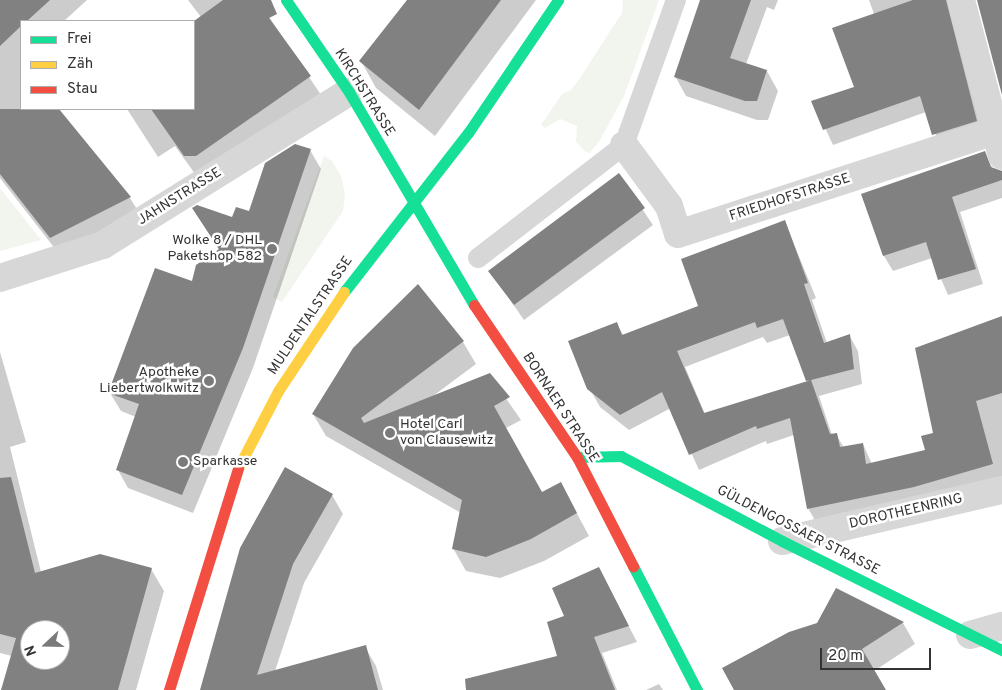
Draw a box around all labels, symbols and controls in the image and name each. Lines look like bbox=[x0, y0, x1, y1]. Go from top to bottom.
legend bbox=[20, 20, 195, 110]
text: Frei bbox=[67, 30, 92, 49]
street label: KIRCHSTRASSE bbox=[330, 46, 398, 140]
text: Zäh bbox=[67, 55, 93, 74]
text: Stau bbox=[67, 80, 98, 99]
street label: JAHNSTRASSE bbox=[135, 165, 225, 229]
street label: FRIEDHOFSTRASSE bbox=[728, 171, 852, 225]
place label: Wolke 8 / DHL Paketshop 582 bbox=[167, 233, 262, 266]
marker: Wolke 8 / DHL Paketshop 582 bbox=[266, 243, 278, 255]
street label: MULDENTALSTRASSE bbox=[265, 254, 357, 378]
street label: BORNAER STRASSE bbox=[518, 350, 602, 466]
place label: Apotheke Liebertwolkwitz bbox=[99, 365, 199, 398]
marker: Apotheke Liebertwolkwitz bbox=[203, 375, 215, 387]
place label: Hotel Carl von Clausewitz bbox=[400, 417, 494, 450]
marker: Hotel Carl von Clausewitz bbox=[384, 427, 396, 439]
place label: Sparkasse bbox=[193, 454, 257, 470]
marker: Sparkasse bbox=[177, 456, 189, 468]
street label: GÜLDENGOSSAER STRASSE bbox=[714, 483, 882, 579]
street label: DOROTHEENRING bbox=[848, 491, 964, 533]
north arrow bbox=[20, 620, 70, 670]
scale bar bbox=[822, 638, 933, 670]
text: N bbox=[22, 642, 41, 658]
text: 20 m bbox=[828, 647, 863, 666]

